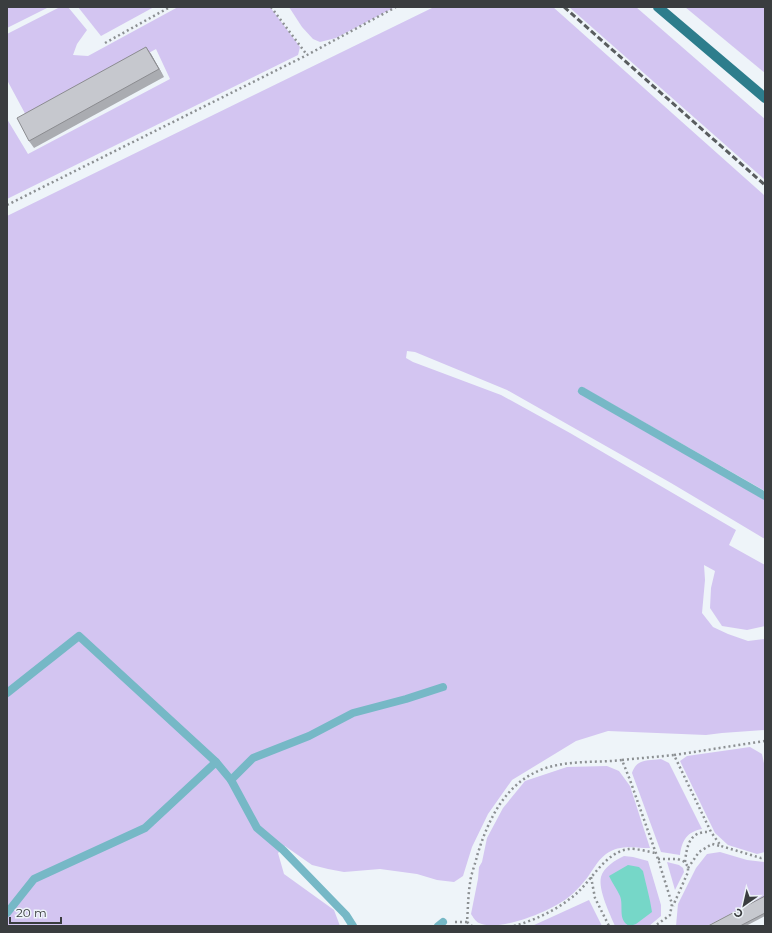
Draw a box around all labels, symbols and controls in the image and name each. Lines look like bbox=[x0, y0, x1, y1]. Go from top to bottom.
north arrow bbox=[724, 885, 764, 925]
scale bar bbox=[10, 899, 61, 925]
text: 20 m bbox=[16, 905, 47, 920]
text: С bbox=[731, 905, 746, 921]

